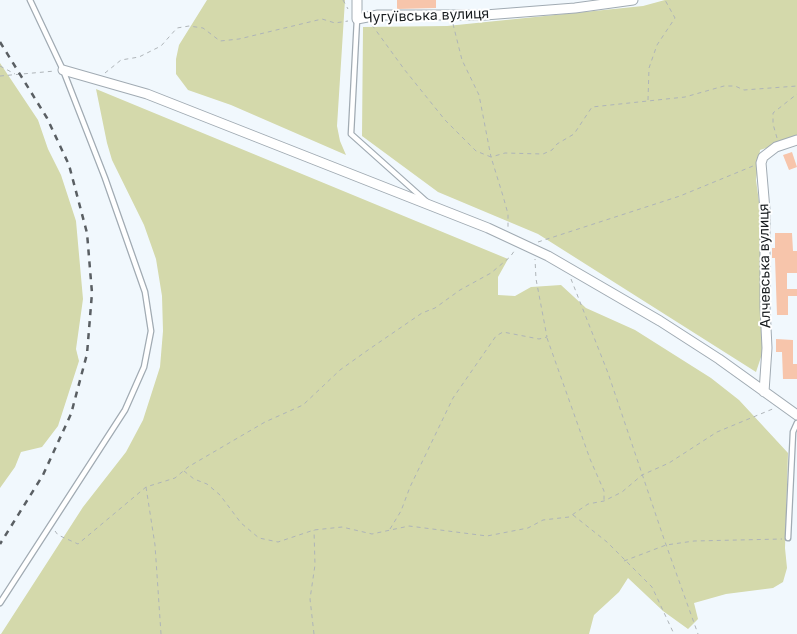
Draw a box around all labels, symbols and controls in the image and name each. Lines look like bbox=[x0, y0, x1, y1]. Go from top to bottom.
street label: Чугуївська вулиця bbox=[362, 5, 490, 27]
street label: Алчевська вулиця bbox=[756, 204, 774, 328]

